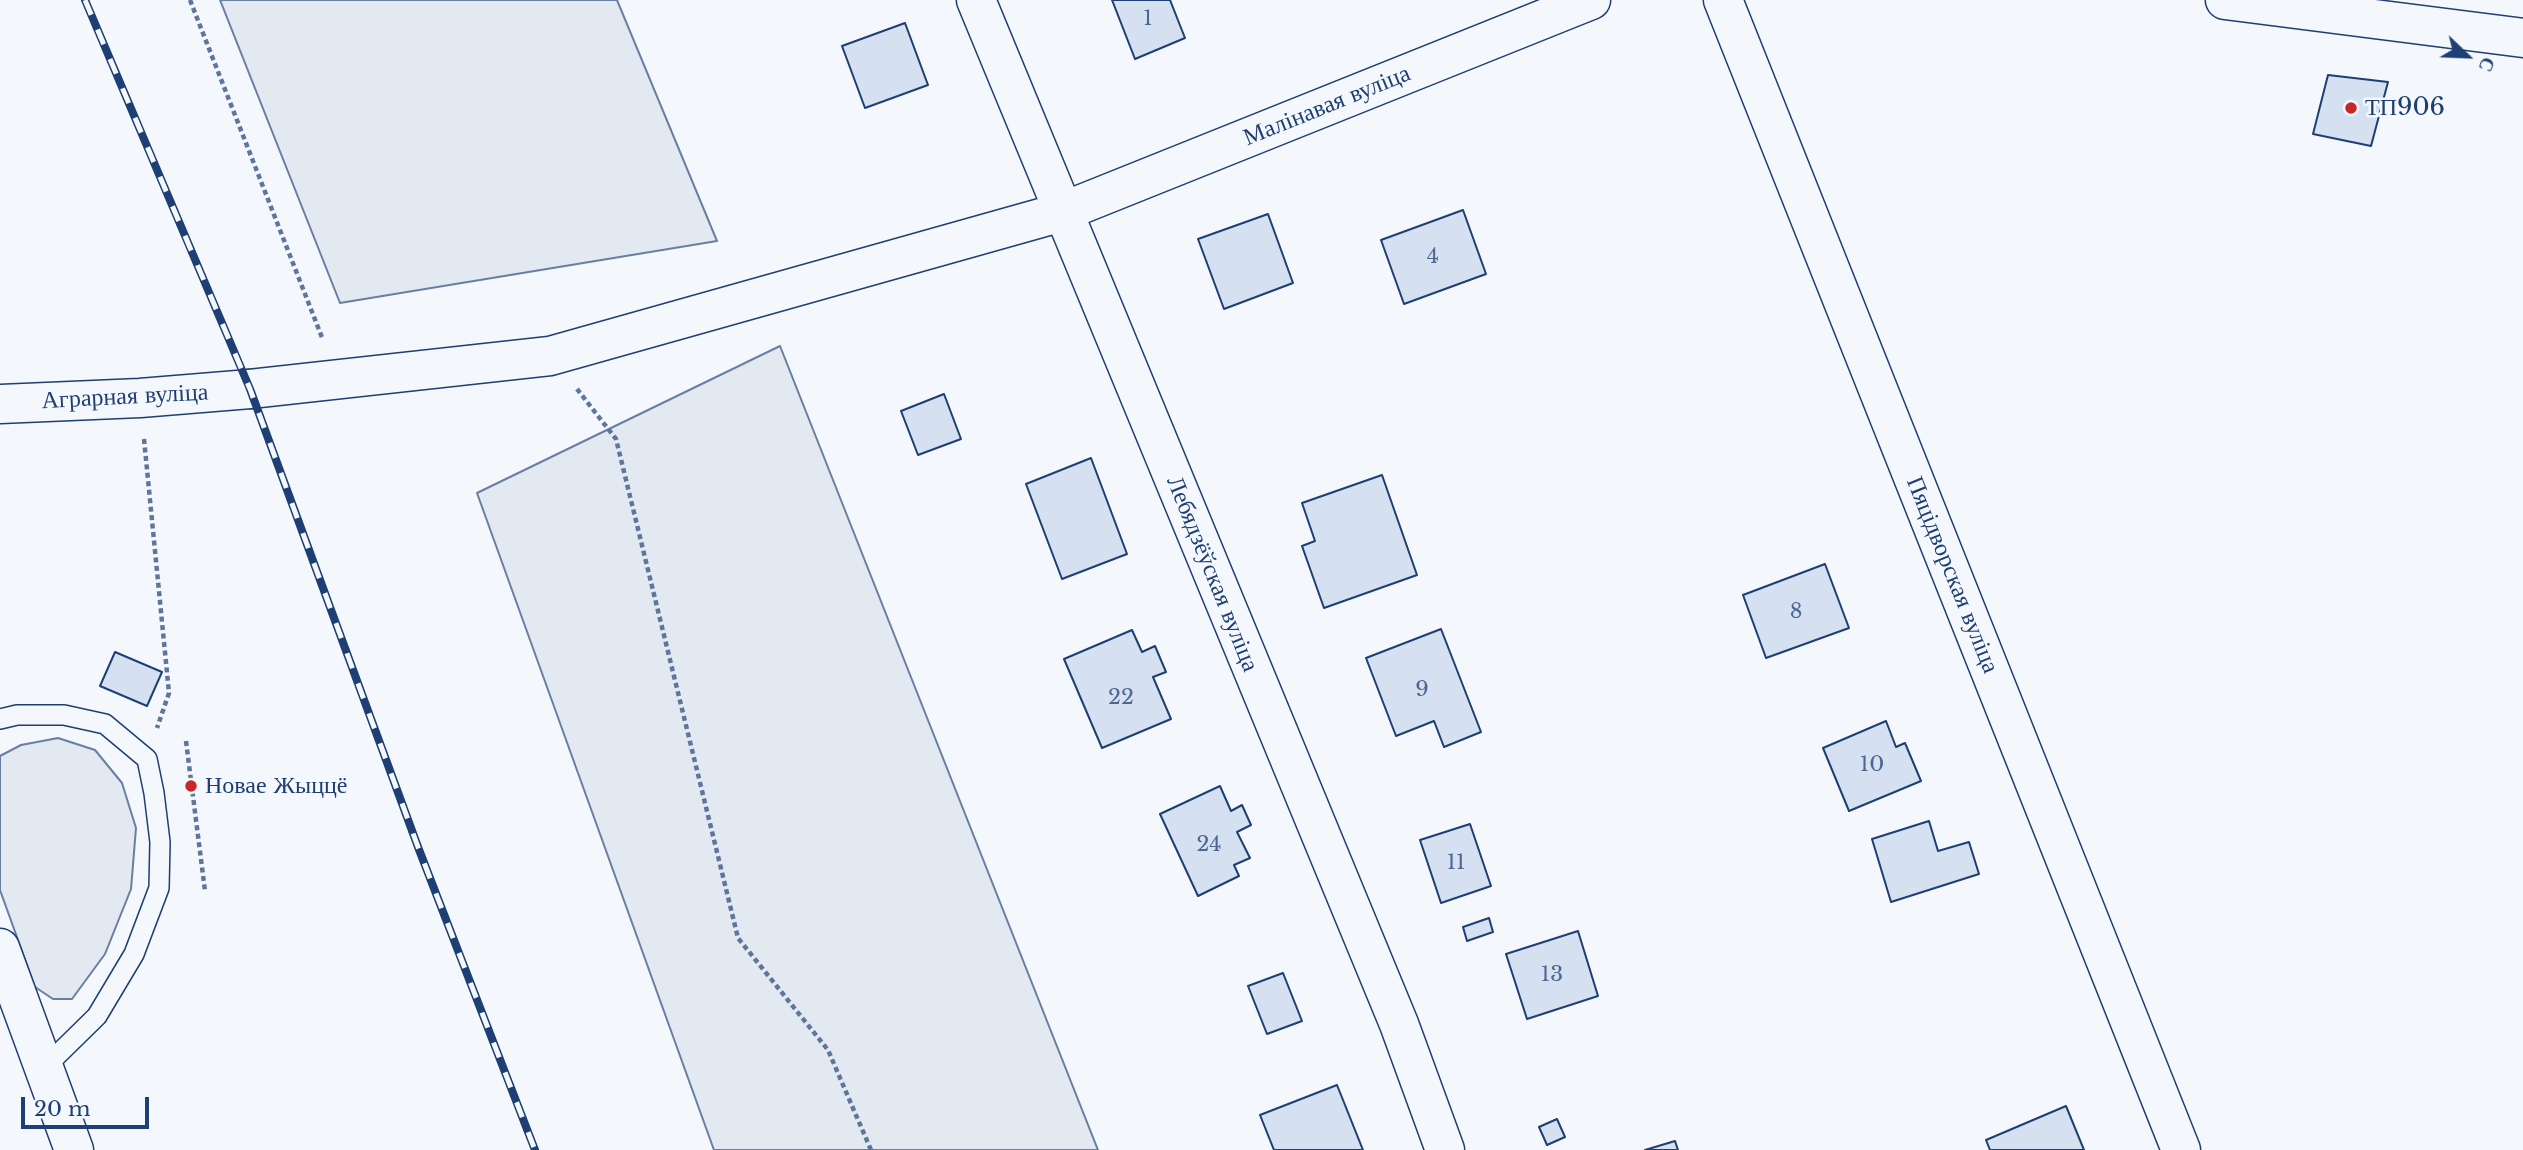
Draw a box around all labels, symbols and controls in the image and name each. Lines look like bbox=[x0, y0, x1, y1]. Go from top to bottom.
house number: 1 bbox=[1143, 6, 1153, 32]
north arrow bbox=[2432, 21, 2502, 91]
text: С bbox=[2474, 54, 2500, 75]
street label: Малінавая вуліца bbox=[1239, 59, 1415, 153]
place label: ТП906 bbox=[2365, 94, 2445, 122]
marker: ТП906 bbox=[2343, 100, 2359, 116]
house number: 4 bbox=[1427, 244, 1439, 270]
street label: Аграрная вуліца bbox=[41, 378, 209, 416]
street label: Лебядзёўская вуліца bbox=[1160, 472, 1264, 676]
street label: Пяцідворская вуліца bbox=[1899, 473, 2005, 677]
house number: 8 bbox=[1790, 599, 1802, 625]
house number: 9 bbox=[1415, 677, 1429, 703]
house number: 22 bbox=[1108, 685, 1134, 711]
house number: 10 bbox=[1860, 752, 1884, 778]
place label: Новае Жыццё bbox=[205, 772, 348, 800]
marker: Новае Жыццё bbox=[183, 778, 199, 794]
house number: 24 bbox=[1196, 832, 1222, 858]
house number: 11 bbox=[1447, 850, 1465, 876]
house number: 13 bbox=[1541, 962, 1563, 988]
scale bar bbox=[24, 1084, 152, 1128]
text: 20 m bbox=[34, 1096, 91, 1122]

